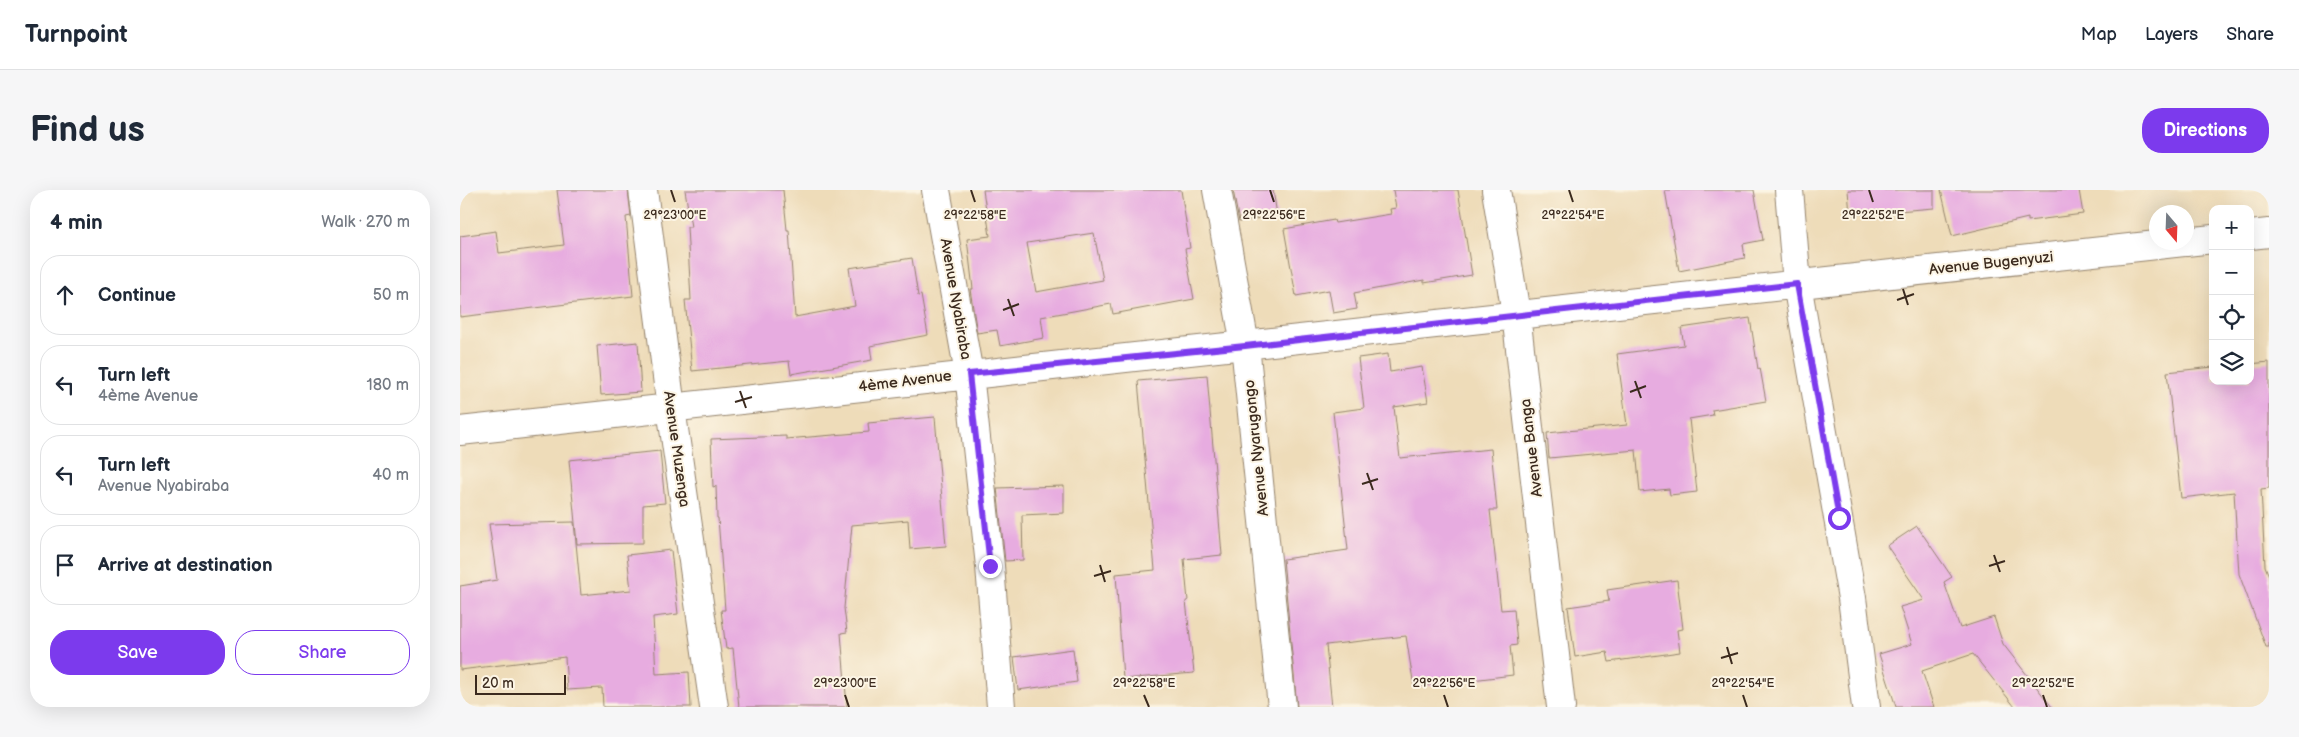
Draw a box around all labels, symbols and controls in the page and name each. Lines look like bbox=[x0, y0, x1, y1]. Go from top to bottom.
text: Turnpoint bbox=[25, 20, 128, 49]
text: Map bbox=[2081, 24, 2117, 45]
text: Layers bbox=[2145, 24, 2198, 45]
text: Share bbox=[2226, 24, 2274, 45]
button: Directions bbox=[2142, 108, 2269, 153]
text: Find us bbox=[30, 109, 145, 152]
north arrow bbox=[2149, 205, 2194, 250]
map controls bbox=[2209, 205, 2254, 385]
button: + bbox=[2209, 205, 2254, 250]
text: 29°23'00"E bbox=[644, 208, 707, 223]
text: 29°22'58"E bbox=[944, 208, 1006, 223]
text: 29°22'56"E bbox=[1243, 208, 1306, 223]
text: 29°22'54"E bbox=[1542, 208, 1605, 223]
text: 29°22'52"E bbox=[1842, 208, 1904, 223]
text: 4 min bbox=[50, 210, 103, 235]
text: Walk · 270 m bbox=[321, 213, 410, 232]
street label: Avenue Nyabiraba bbox=[935, 237, 976, 361]
street label: Avenue Bugenyuzi bbox=[1928, 248, 2054, 279]
button: − bbox=[2209, 250, 2254, 295]
icon: ahead bbox=[51, 281, 79, 309]
text: Continue bbox=[98, 284, 176, 307]
text: 50 m bbox=[373, 286, 409, 305]
button: locate bbox=[2209, 295, 2254, 340]
button: layers bbox=[2209, 340, 2254, 385]
text: Turn left bbox=[98, 364, 170, 387]
street label: 4ème Avenue bbox=[857, 366, 953, 397]
icon: left bbox=[51, 371, 79, 399]
text: 180 m bbox=[367, 376, 409, 395]
street label: Avenue Nyarugongo bbox=[1240, 379, 1273, 517]
text: 4ème Avenue bbox=[98, 387, 198, 406]
street label: Avenue Muzenga bbox=[659, 390, 694, 508]
street label: Avenue Banga bbox=[1516, 398, 1547, 498]
text: Turn left bbox=[98, 454, 170, 477]
icon: left bbox=[51, 461, 79, 489]
text: 40 m bbox=[372, 466, 409, 485]
text: Avenue Nyabiraba bbox=[98, 477, 229, 496]
route start bbox=[1828, 507, 1851, 530]
icon: arrive bbox=[51, 551, 79, 579]
text: Arrive at destination bbox=[98, 554, 273, 577]
route end bbox=[979, 555, 1002, 578]
button: Save bbox=[50, 630, 225, 675]
button: Share bbox=[235, 630, 410, 675]
scale bar bbox=[475, 672, 566, 695]
text: 20 m bbox=[482, 675, 514, 692]
text: 29°23'00"E bbox=[814, 676, 877, 691]
text: 29°22'58"E bbox=[1113, 676, 1175, 691]
text: 29°22'56"E bbox=[1413, 676, 1476, 691]
text: 29°22'54"E bbox=[1712, 676, 1775, 691]
text: 29°22'52"E bbox=[2012, 676, 2074, 691]

